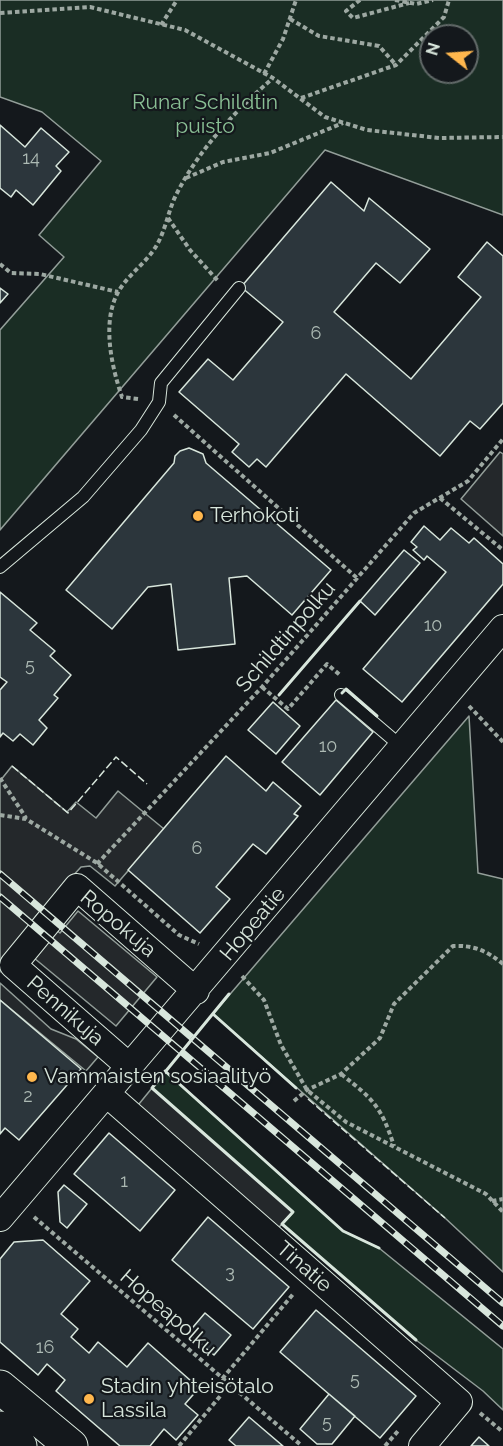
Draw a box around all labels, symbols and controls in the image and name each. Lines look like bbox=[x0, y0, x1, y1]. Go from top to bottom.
north arrow bbox=[419, 24, 479, 84]
text: N bbox=[422, 41, 444, 58]
park label: Runar Schildtin puisto bbox=[132, 90, 278, 140]
house number: 14 bbox=[22, 148, 40, 170]
house number: 6 bbox=[311, 323, 321, 345]
place label: Terhokoti bbox=[210, 503, 299, 529]
marker: Terhokoti bbox=[191, 509, 205, 523]
street label: Schildtinpolku bbox=[231, 576, 341, 698]
house number: 10 bbox=[424, 615, 442, 637]
house number: 5 bbox=[25, 655, 35, 677]
house number: 10 bbox=[319, 736, 337, 758]
house number: 6 bbox=[192, 838, 202, 860]
street label: Hopeatie bbox=[215, 882, 291, 966]
street label: Ropokuja bbox=[75, 885, 161, 963]
street label: Pennikuja bbox=[21, 971, 109, 1051]
place label: Vammaisten sosiaalityö bbox=[44, 1064, 271, 1090]
marker: Vammaisten sosiaalityö bbox=[25, 1070, 39, 1084]
house number: 2 bbox=[23, 1086, 33, 1108]
house number: 1 bbox=[120, 1171, 128, 1193]
street label: Tinatie bbox=[271, 1236, 337, 1298]
house number: 3 bbox=[225, 1262, 235, 1284]
street label: Hopeapolku bbox=[115, 1264, 221, 1362]
house number: 16 bbox=[36, 1337, 54, 1359]
house number: 5 bbox=[350, 1369, 360, 1391]
place label: Stadin yhteisötalo Lassila bbox=[101, 1374, 274, 1424]
marker: Stadin yhteisötalo Lassila bbox=[82, 1392, 96, 1406]
house number: 5 bbox=[322, 1412, 332, 1434]

